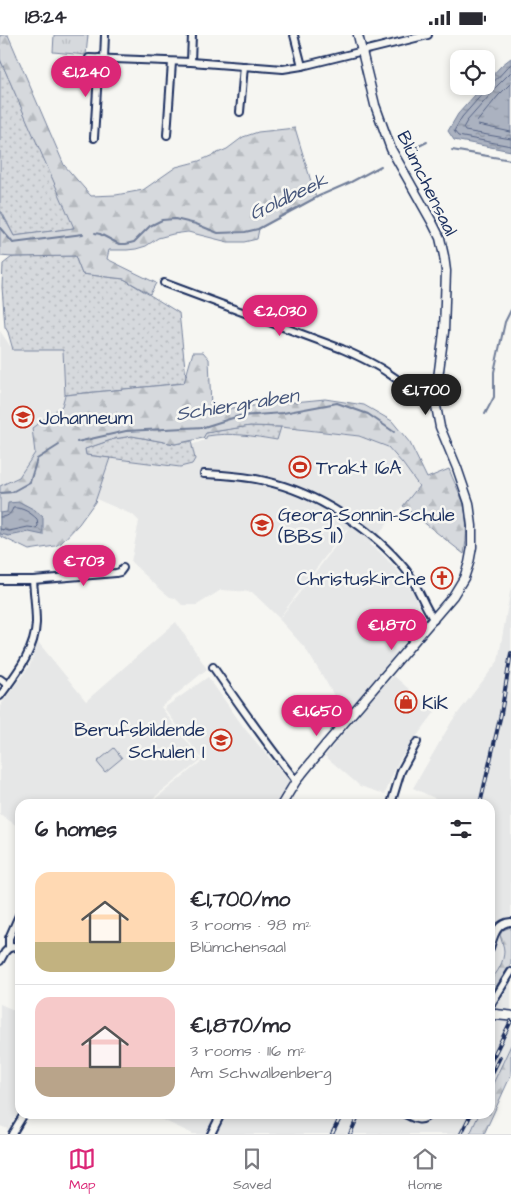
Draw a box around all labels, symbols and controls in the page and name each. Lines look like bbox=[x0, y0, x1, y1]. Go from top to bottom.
text: 18:24 bbox=[25, 4, 67, 31]
map controls bbox=[450, 50, 495, 95]
button: locate bbox=[450, 50, 495, 95]
pin: €1,240 bbox=[45, 55, 127, 98]
text: €1,240 bbox=[62, 61, 110, 83]
street label: Blümchensaal bbox=[390, 127, 464, 241]
water label: Goldbeek bbox=[245, 166, 333, 227]
pin: €2,030 bbox=[239, 295, 321, 337]
text: €2,030 bbox=[253, 300, 307, 322]
pin: €1,700 bbox=[385, 373, 467, 416]
text: €1,700 bbox=[402, 379, 450, 401]
water label: Schiergraben bbox=[174, 381, 303, 429]
school or university icon: Johanneum bbox=[11, 405, 35, 429]
place label: Johanneum bbox=[39, 405, 133, 432]
sports icon: Trakt 16A bbox=[288, 455, 312, 479]
place label: Trakt 16A bbox=[316, 455, 401, 482]
place label: Georg-Sonnin-Schule (BBS II) bbox=[278, 502, 455, 551]
school or university icon: Georg-Sonnin-Schule (BBS II) bbox=[250, 513, 274, 537]
pin: €703 bbox=[54, 545, 114, 587]
text: €703 bbox=[64, 550, 104, 572]
place label: Christuskirche bbox=[297, 566, 426, 593]
church icon: Christuskirche bbox=[430, 566, 454, 590]
pin: €1,870 bbox=[351, 609, 433, 651]
text: €1,870 bbox=[368, 614, 416, 636]
shop icon: KiK bbox=[394, 690, 418, 714]
place label: KiK bbox=[422, 690, 448, 717]
pin: €1,650 bbox=[276, 695, 358, 737]
text: €1,650 bbox=[292, 700, 342, 722]
place label: Berufsbildende Schulen I bbox=[74, 717, 205, 766]
school or university icon: Berufsbildende Schulen I bbox=[209, 728, 233, 752]
text: 6 homes bbox=[35, 815, 117, 844]
icon: filters bbox=[447, 815, 475, 843]
text: €1,700/mo bbox=[190, 885, 290, 914]
icon: home bbox=[75, 892, 135, 952]
text: 3 rooms · 98 m² bbox=[190, 914, 311, 936]
text: Blümchensaal bbox=[190, 936, 286, 958]
text: €1,870/mo bbox=[190, 1011, 291, 1040]
icon: home bbox=[75, 1017, 135, 1077]
text: 3 rooms · 116 m² bbox=[190, 1040, 306, 1062]
text: Am Schwalbenberg bbox=[190, 1062, 331, 1084]
tab: Map bbox=[68, 1145, 96, 1195]
tab: Saved bbox=[233, 1145, 271, 1195]
tab: Home bbox=[408, 1145, 443, 1195]

